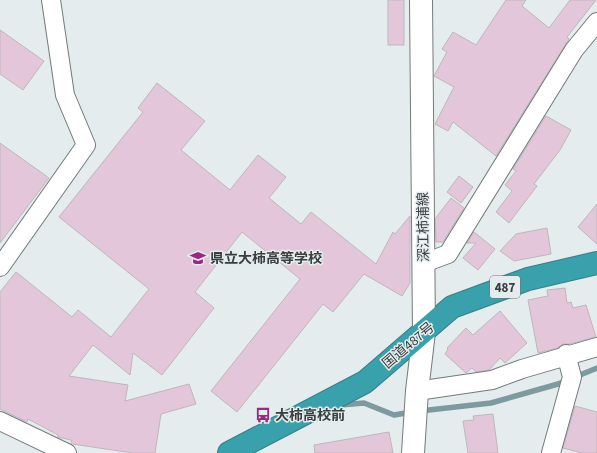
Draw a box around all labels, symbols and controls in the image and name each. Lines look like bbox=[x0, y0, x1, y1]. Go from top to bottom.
street label: 深江柿浦線 bbox=[413, 192, 435, 262]
school or university icon: 県立大柿高等学校 bbox=[189, 249, 207, 267]
place label: 県立大柿高等学校 bbox=[210, 249, 322, 269]
road number: 487 bbox=[490, 276, 520, 298]
street label: 国道487号 bbox=[378, 318, 439, 374]
bus stop icon: 大柿高校前 bbox=[254, 406, 272, 424]
place label: 大柿高校前 bbox=[275, 406, 345, 426]

